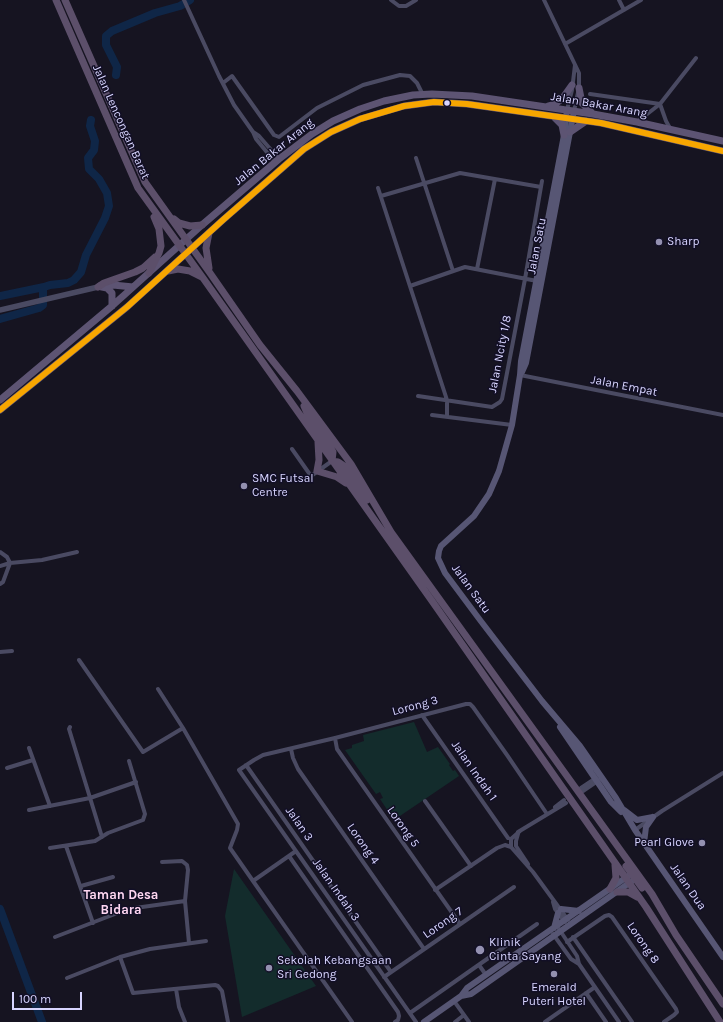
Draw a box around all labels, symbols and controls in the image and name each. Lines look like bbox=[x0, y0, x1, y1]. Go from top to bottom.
street label: Jalan Lencongan Barat bbox=[89, 63, 153, 181]
street label: Jalan Bakar Arang bbox=[550, 89, 648, 121]
unlabelled marker bbox=[442, 98, 452, 108]
street label: Jalan Bakar Arang bbox=[231, 116, 317, 188]
street label: Jalan Satu bbox=[524, 217, 550, 275]
place label: Sharp bbox=[667, 235, 699, 249]
marker: Sharp bbox=[654, 237, 664, 247]
street label: Jalan Ncity 1/8 bbox=[485, 314, 515, 394]
street label: Jalan Empat bbox=[589, 372, 659, 400]
place label: SMC Futsal Centre bbox=[252, 472, 314, 500]
marker: SMC Futsal Centre bbox=[239, 481, 249, 491]
street label: Jalan Satu bbox=[448, 562, 494, 616]
street label: Lorong 3 bbox=[390, 693, 440, 719]
street label: Jalan Indah 1 bbox=[448, 738, 500, 804]
street label: Jalan 3 bbox=[282, 804, 316, 844]
street label: Lorong 5 bbox=[384, 804, 422, 850]
street label: Lorong 4 bbox=[344, 821, 382, 867]
place label: Pearl Glove bbox=[634, 836, 694, 850]
marker: Pearl Glove bbox=[697, 838, 707, 848]
street label: Jalan Indah 3 bbox=[309, 856, 363, 924]
street label: Jalan Dua bbox=[667, 861, 709, 913]
district label: Taman Desa Bidara bbox=[84, 887, 158, 918]
street label: Lorong 7 bbox=[420, 904, 466, 942]
street label: Lorong 8 bbox=[624, 919, 662, 967]
place label: Klinik Cinta Sayang bbox=[489, 936, 561, 964]
marker: Klinik Cinta Sayang bbox=[474, 944, 486, 956]
place label: Sekolah Kebangsaan Sri Gedong bbox=[277, 954, 392, 982]
marker: Sekolah Kebangsaan Sri Gedong bbox=[264, 963, 274, 973]
marker: Emerald Puteri Hotel bbox=[549, 969, 559, 979]
place label: Emerald Puteri Hotel bbox=[522, 981, 586, 1009]
scale bar bbox=[14, 984, 84, 1010]
text: 100 m bbox=[19, 992, 51, 1006]

